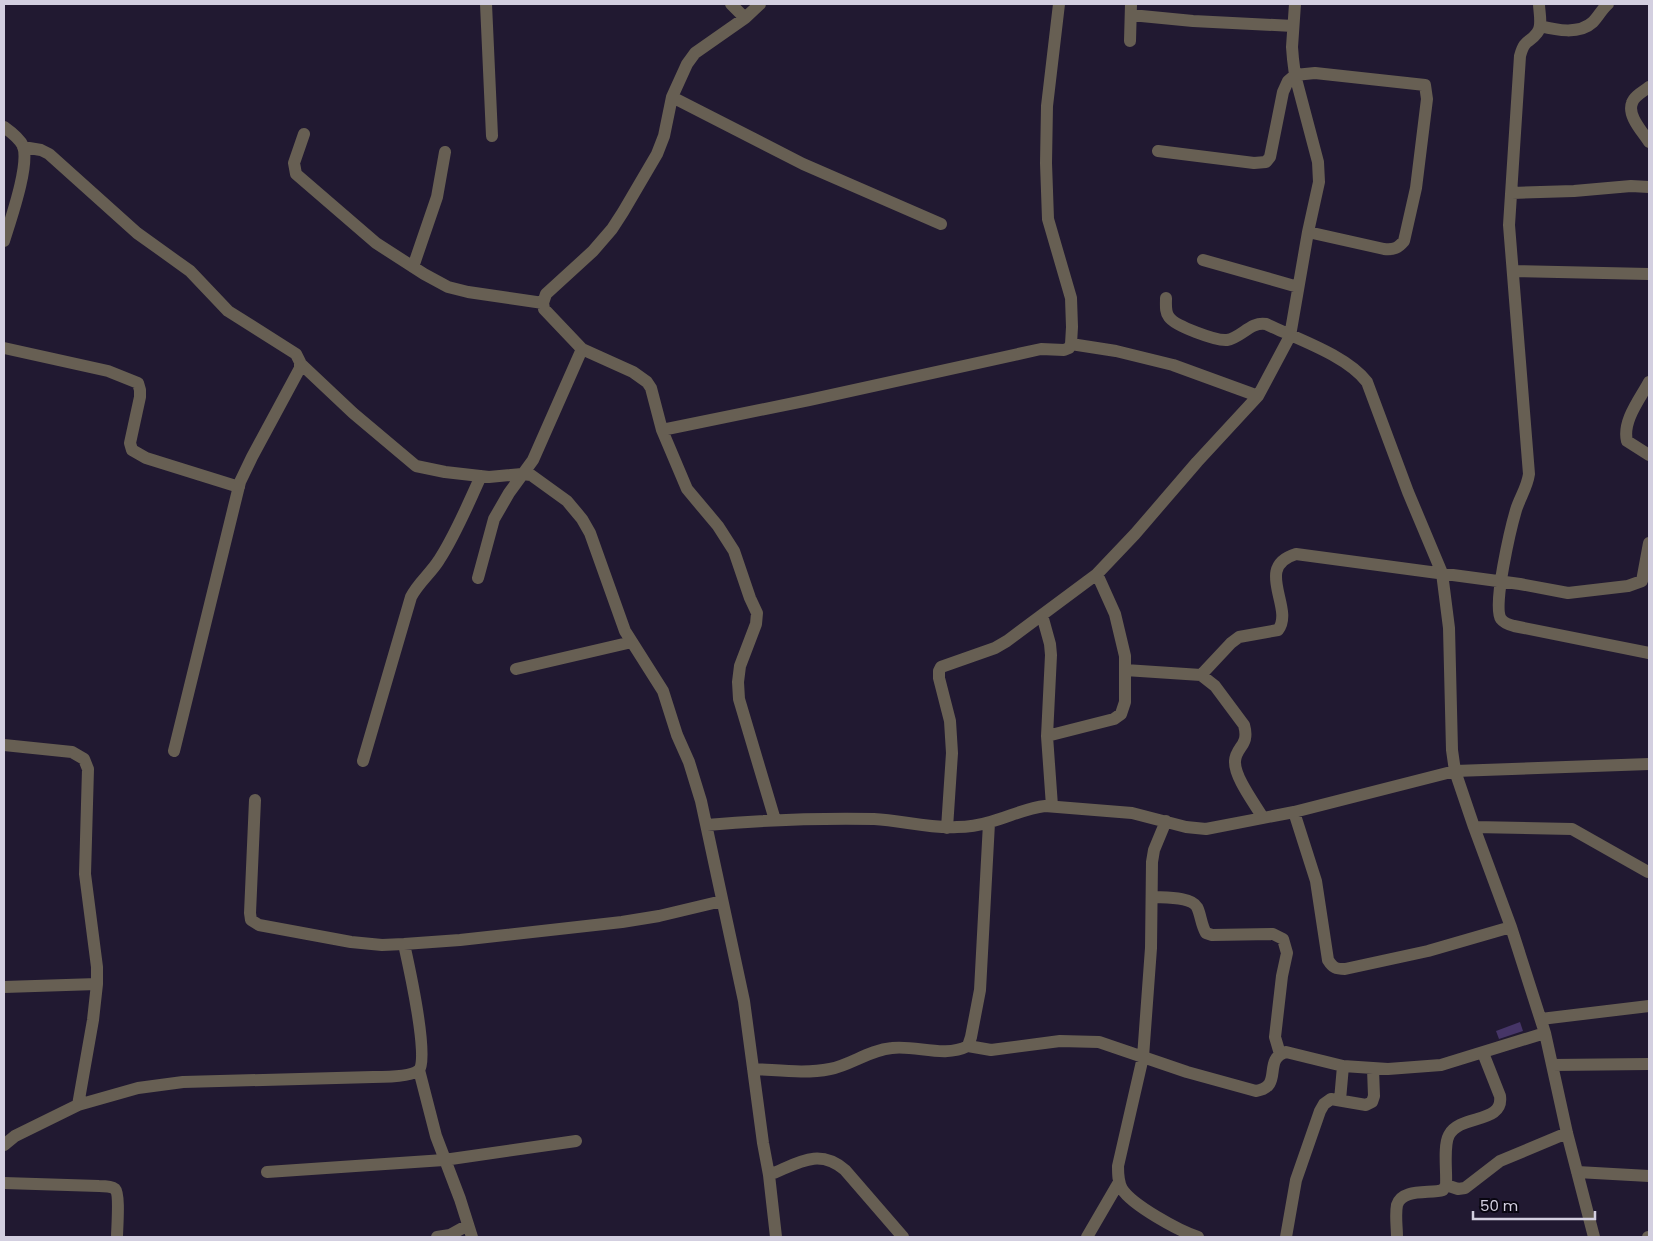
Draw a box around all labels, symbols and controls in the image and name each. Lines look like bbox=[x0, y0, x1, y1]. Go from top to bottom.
scale bar bbox=[1473, 1188, 1596, 1220]
text: 50 m bbox=[1480, 1195, 1518, 1216]

